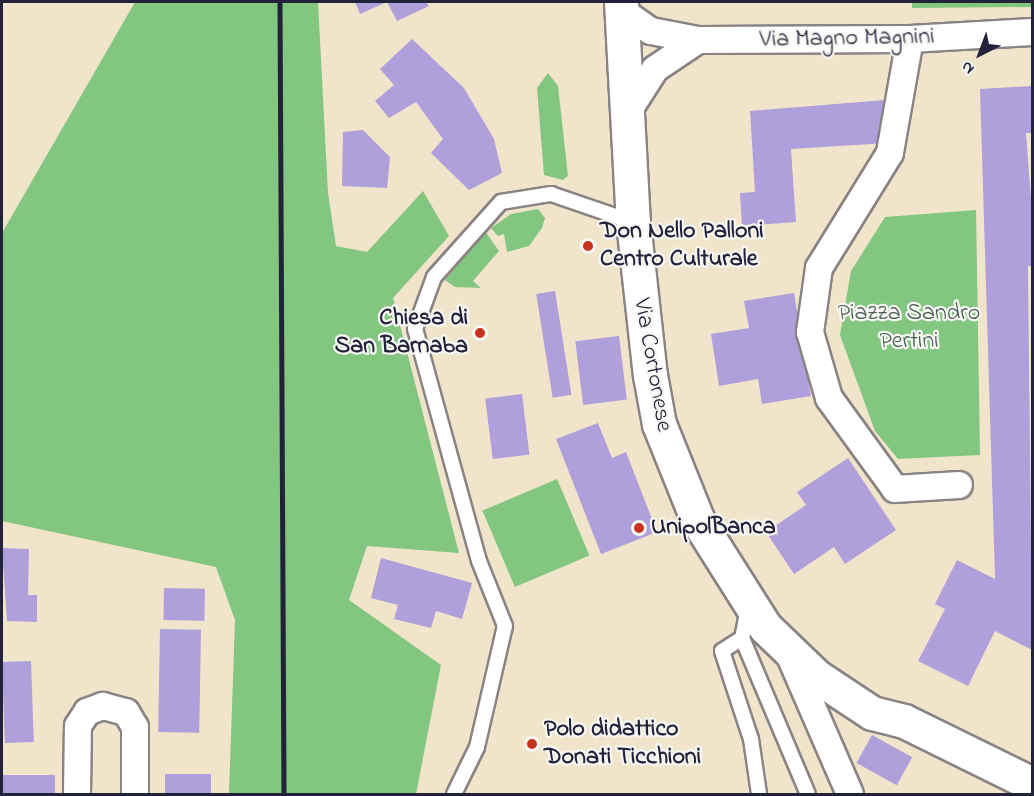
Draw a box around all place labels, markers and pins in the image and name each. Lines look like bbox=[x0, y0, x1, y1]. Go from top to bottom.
place label: Don Nello Palloni Centro Culturale bbox=[600, 218, 764, 274]
marker: Don Nello Palloni Centro Culturale bbox=[581, 239, 595, 253]
place label: Chiesa di San Barnaba bbox=[335, 305, 468, 361]
marker: Chiesa di San Barnaba bbox=[473, 326, 487, 340]
place label: UnipolBanca bbox=[651, 514, 776, 542]
marker: UnipolBanca bbox=[632, 521, 646, 535]
place label: Polo didattico Donati Ticchioni bbox=[544, 716, 701, 772]
marker: Polo didattico Donati Ticchioni bbox=[525, 737, 539, 751]

